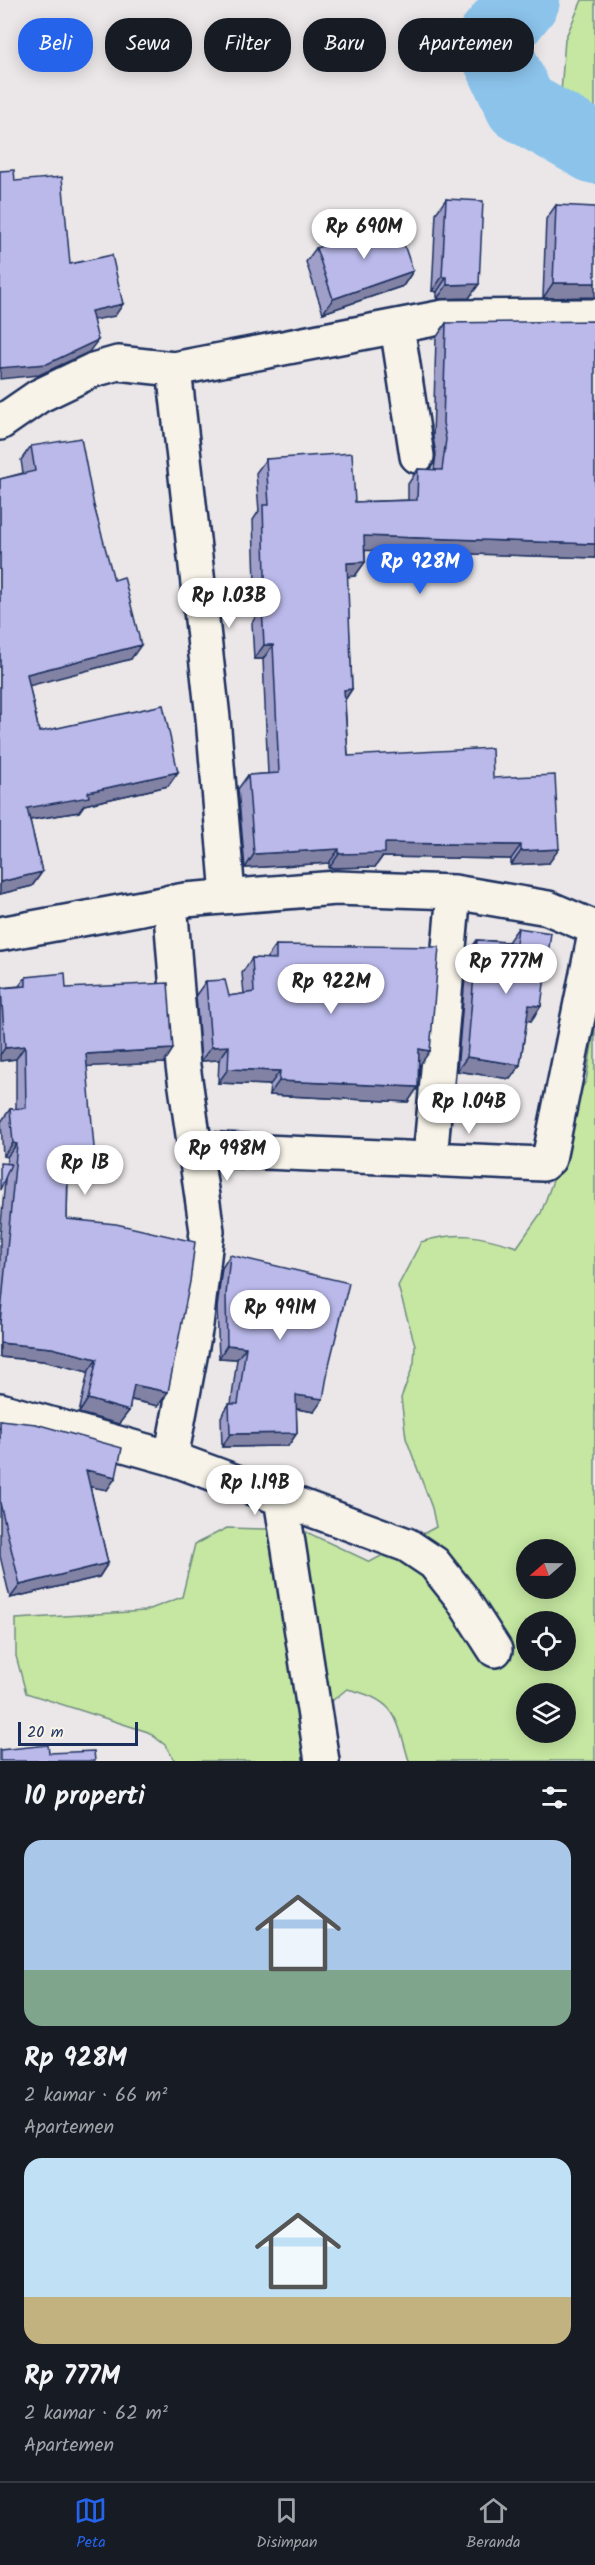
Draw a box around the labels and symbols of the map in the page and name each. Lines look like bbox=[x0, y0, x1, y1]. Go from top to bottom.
pin: Rp 690M bbox=[309, 209, 419, 260]
pin: Rp 928M bbox=[365, 544, 475, 595]
pin: Rp 1.03B bbox=[167, 578, 291, 629]
pin: Rp 777M bbox=[451, 944, 561, 995]
pin: Rp 922M bbox=[276, 964, 386, 1015]
pin: Rp 1.04B bbox=[407, 1084, 531, 1135]
pin: Rp 998M bbox=[172, 1131, 282, 1182]
pin: Rp 1B bbox=[43, 1145, 127, 1196]
pin: Rp 991M bbox=[225, 1290, 335, 1341]
pin: Rp 1.19B bbox=[193, 1465, 317, 1516]
north arrow bbox=[516, 1539, 576, 1599]
scale bar bbox=[18, 1719, 138, 1746]

